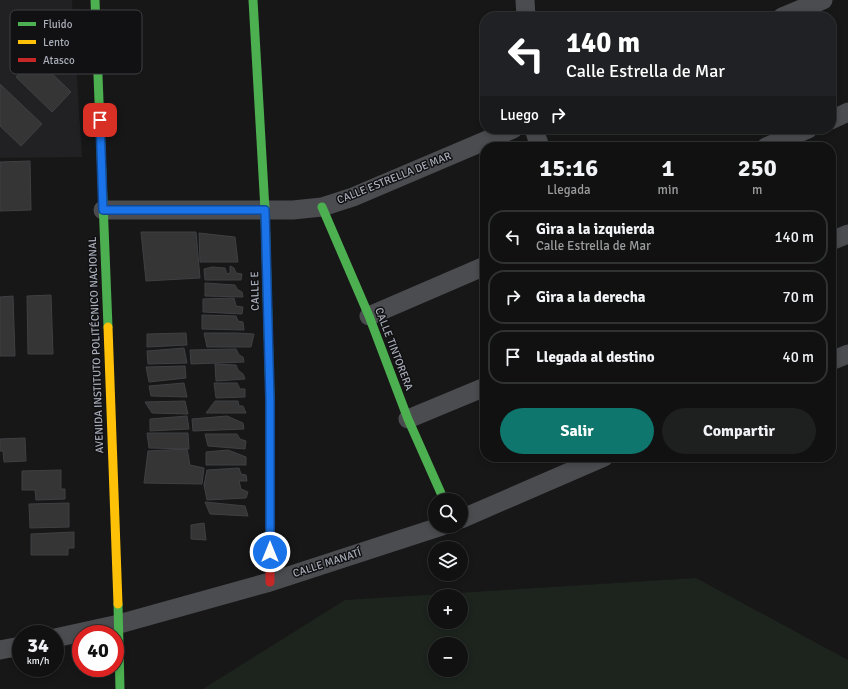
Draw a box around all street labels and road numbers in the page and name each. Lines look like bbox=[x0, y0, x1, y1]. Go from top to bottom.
street label: CALLE ESTRELLA DE MAR bbox=[335, 149, 453, 207]
street label: AVENIDA INSTITUTO POLITÉCNICO NACIONAL bbox=[85, 236, 106, 454]
street label: CALLE E bbox=[248, 271, 262, 311]
street label: CALLE TINTORERA bbox=[372, 306, 416, 393]
street label: CALLE MANATÍ bbox=[291, 545, 364, 580]

